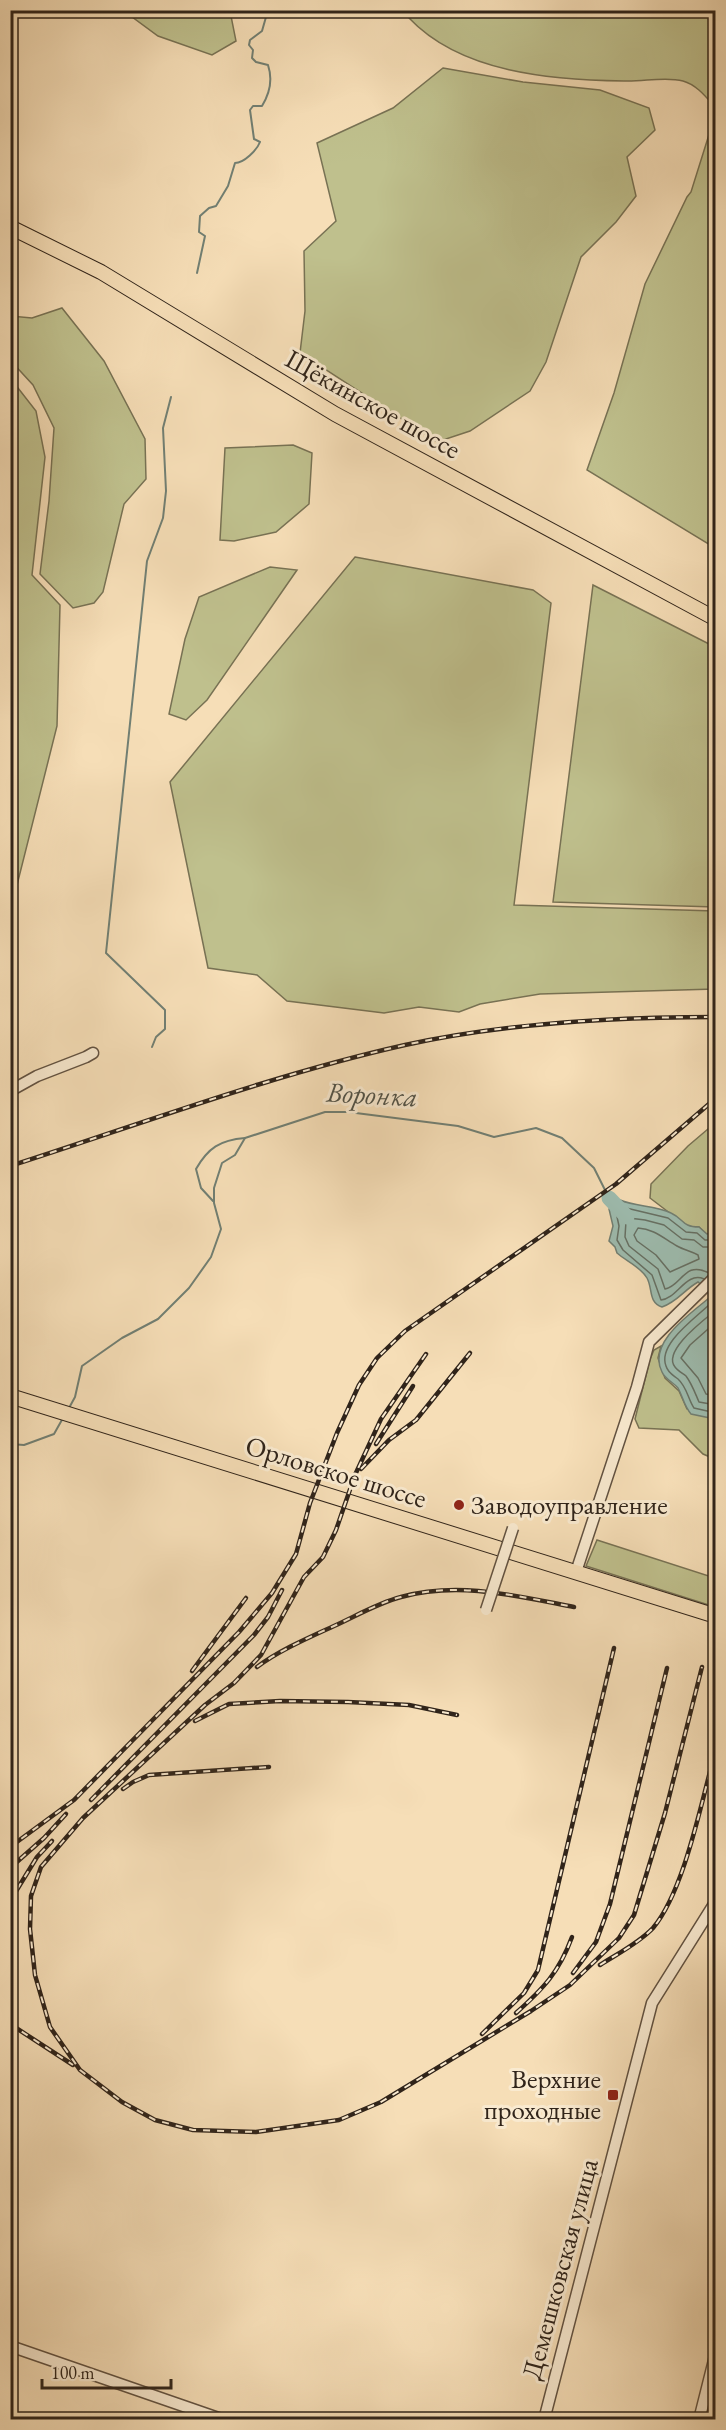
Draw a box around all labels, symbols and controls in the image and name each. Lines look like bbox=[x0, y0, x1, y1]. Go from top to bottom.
street label: Щёкинское шоссе bbox=[279, 341, 467, 466]
water label: Воронка bbox=[325, 1074, 418, 1114]
street label: Орловское шоссе bbox=[241, 1427, 431, 1516]
place label: Заводоуправление bbox=[471, 1487, 668, 1522]
marker: Заводоуправление bbox=[452, 1498, 466, 1512]
place label: Верхние проходные bbox=[484, 2061, 601, 2127]
marker: Верхние проходные bbox=[606, 2088, 620, 2102]
street label: Демешковская улица bbox=[513, 2154, 606, 2383]
scale bar bbox=[42, 2352, 171, 2390]
text: 100 m bbox=[51, 2361, 95, 2384]

